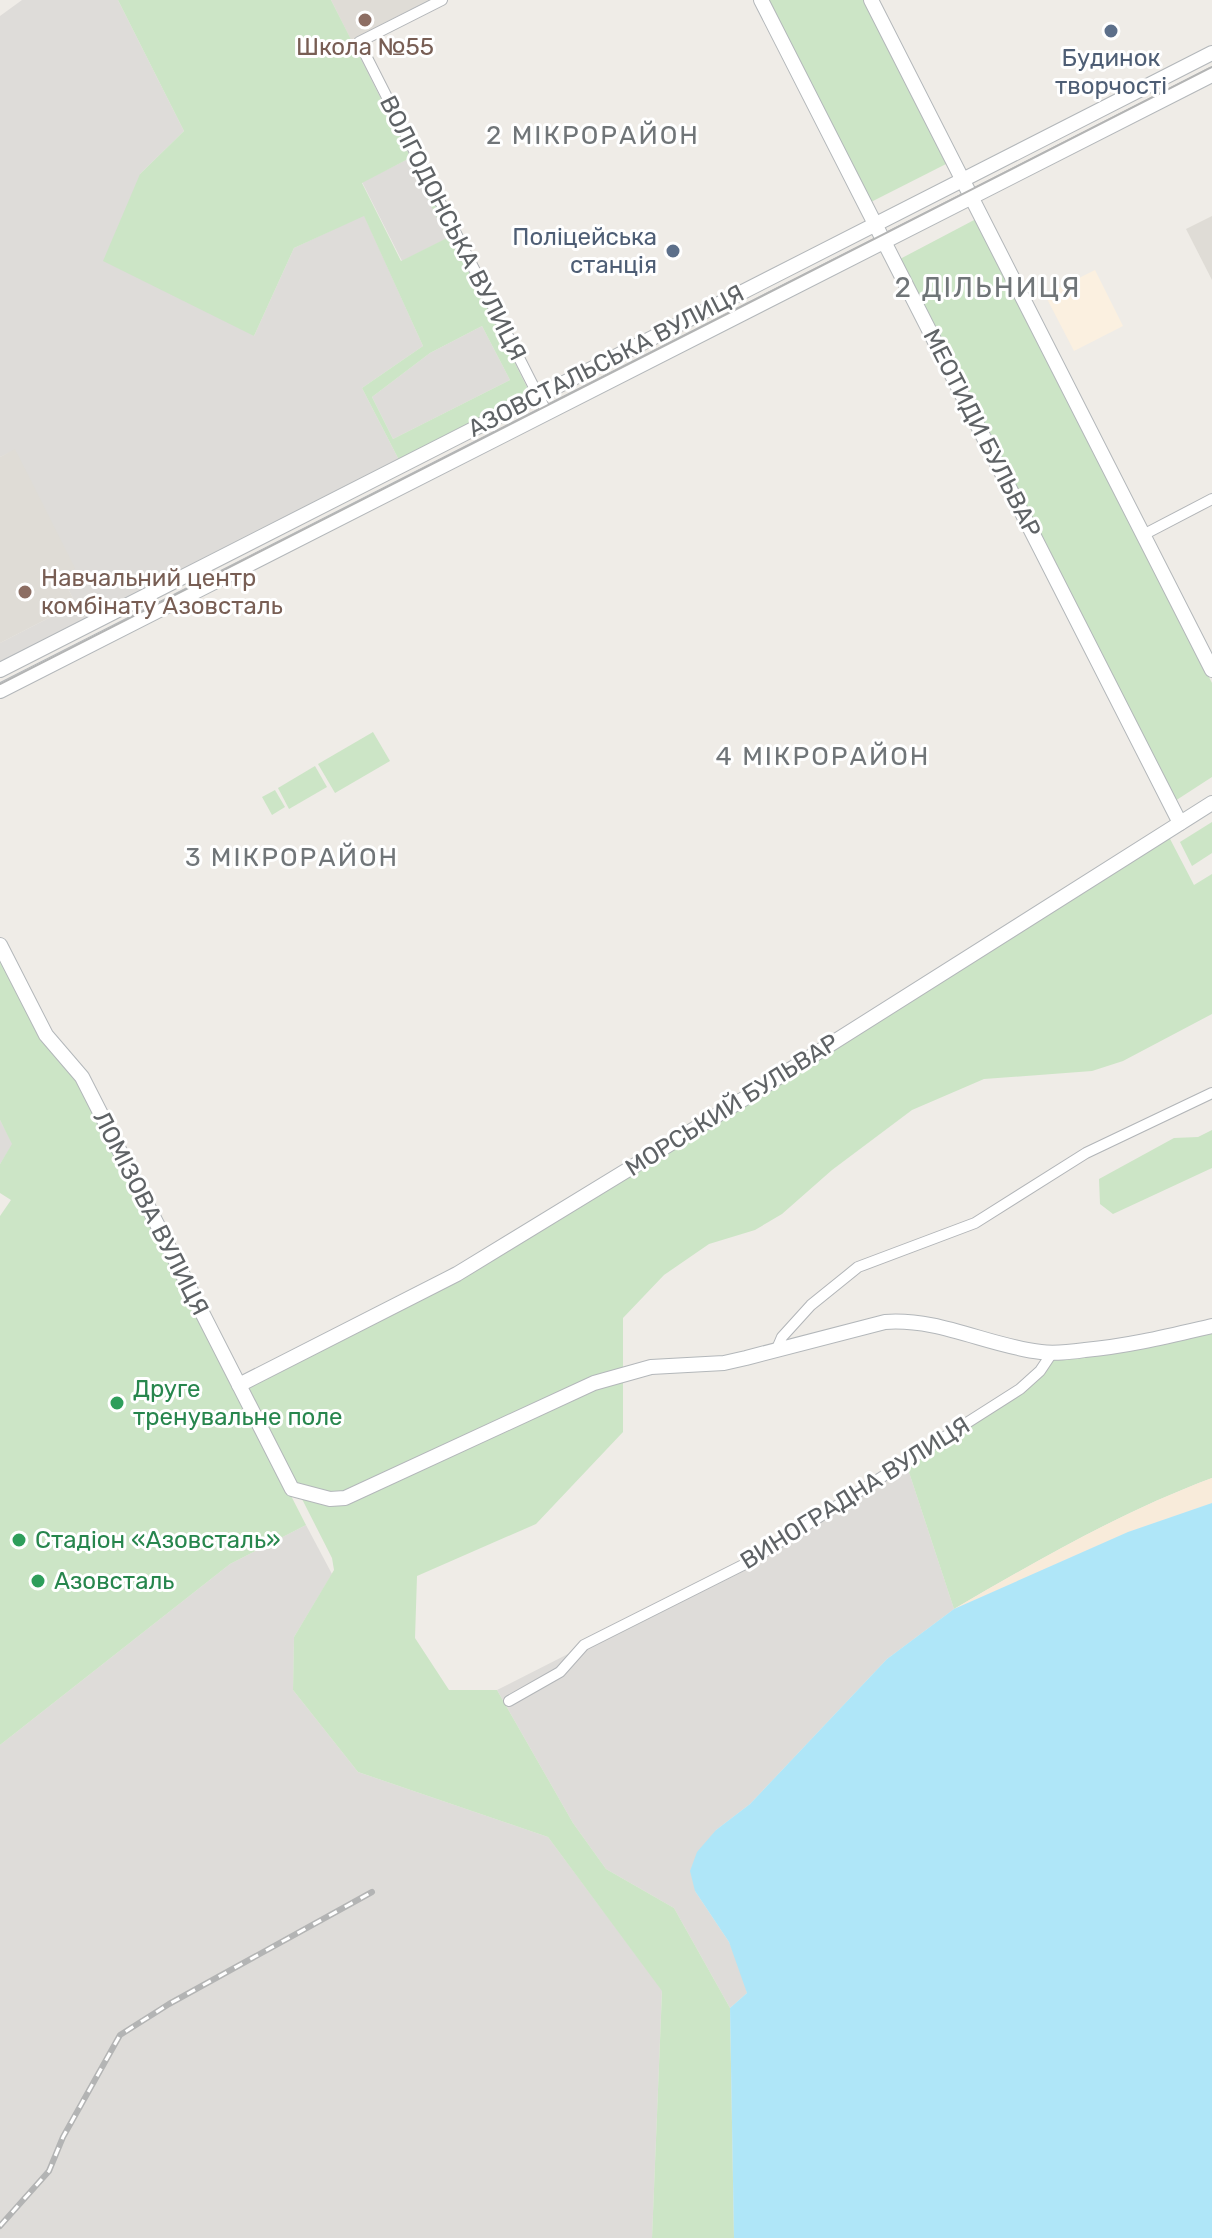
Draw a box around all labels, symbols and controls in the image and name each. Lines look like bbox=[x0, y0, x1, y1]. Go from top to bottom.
marker: Школа №55 bbox=[356, 11, 374, 29]
marker: Будинок творчості bbox=[1102, 22, 1120, 40]
place label: Школа №55 bbox=[296, 33, 434, 61]
place label: Будинок творчості bbox=[1055, 44, 1167, 100]
street label: ВОЛГОДОНСЬКА ВУЛИЦЯ bbox=[374, 91, 532, 365]
district label: 2 МІКРОРАЙОН bbox=[486, 120, 700, 151]
place label: Поліцейська станція bbox=[512, 223, 657, 279]
marker: Поліцейська станція bbox=[664, 242, 682, 260]
district label: 2 ДІЛЬНИЦЯ bbox=[894, 271, 1082, 304]
street label: АЗОВСТАЛЬСЬКА ВУЛИЦЯ bbox=[463, 279, 749, 443]
street label: МЕОТИДИ БУЛЬВАР bbox=[917, 324, 1047, 542]
place label: Навчальний центр комбінату Азовсталь bbox=[41, 564, 283, 620]
marker: Навчальний центр комбінату Азовсталь bbox=[16, 583, 34, 601]
district label: 4 МІКРОРАЙОН bbox=[716, 741, 930, 772]
district label: 3 МІКРОРАЙОН bbox=[185, 842, 399, 873]
street label: МОРСЬКИЙ БУЛЬВАР bbox=[620, 1028, 844, 1182]
street label: ЛОМІЗОВА ВУЛИЦЯ bbox=[87, 1106, 215, 1320]
place label: Друге тренувальне поле bbox=[133, 1375, 343, 1431]
marker: Друге тренувальне поле bbox=[108, 1394, 126, 1412]
street label: ВИНОГРАДНА ВУЛИЦЯ bbox=[735, 1411, 975, 1575]
place label: Стадіон «Азовсталь» bbox=[35, 1526, 281, 1554]
marker: Стадіон «Азовсталь» bbox=[10, 1531, 28, 1549]
place label: Азовсталь bbox=[54, 1567, 174, 1595]
marker: Азовсталь bbox=[29, 1572, 47, 1590]

